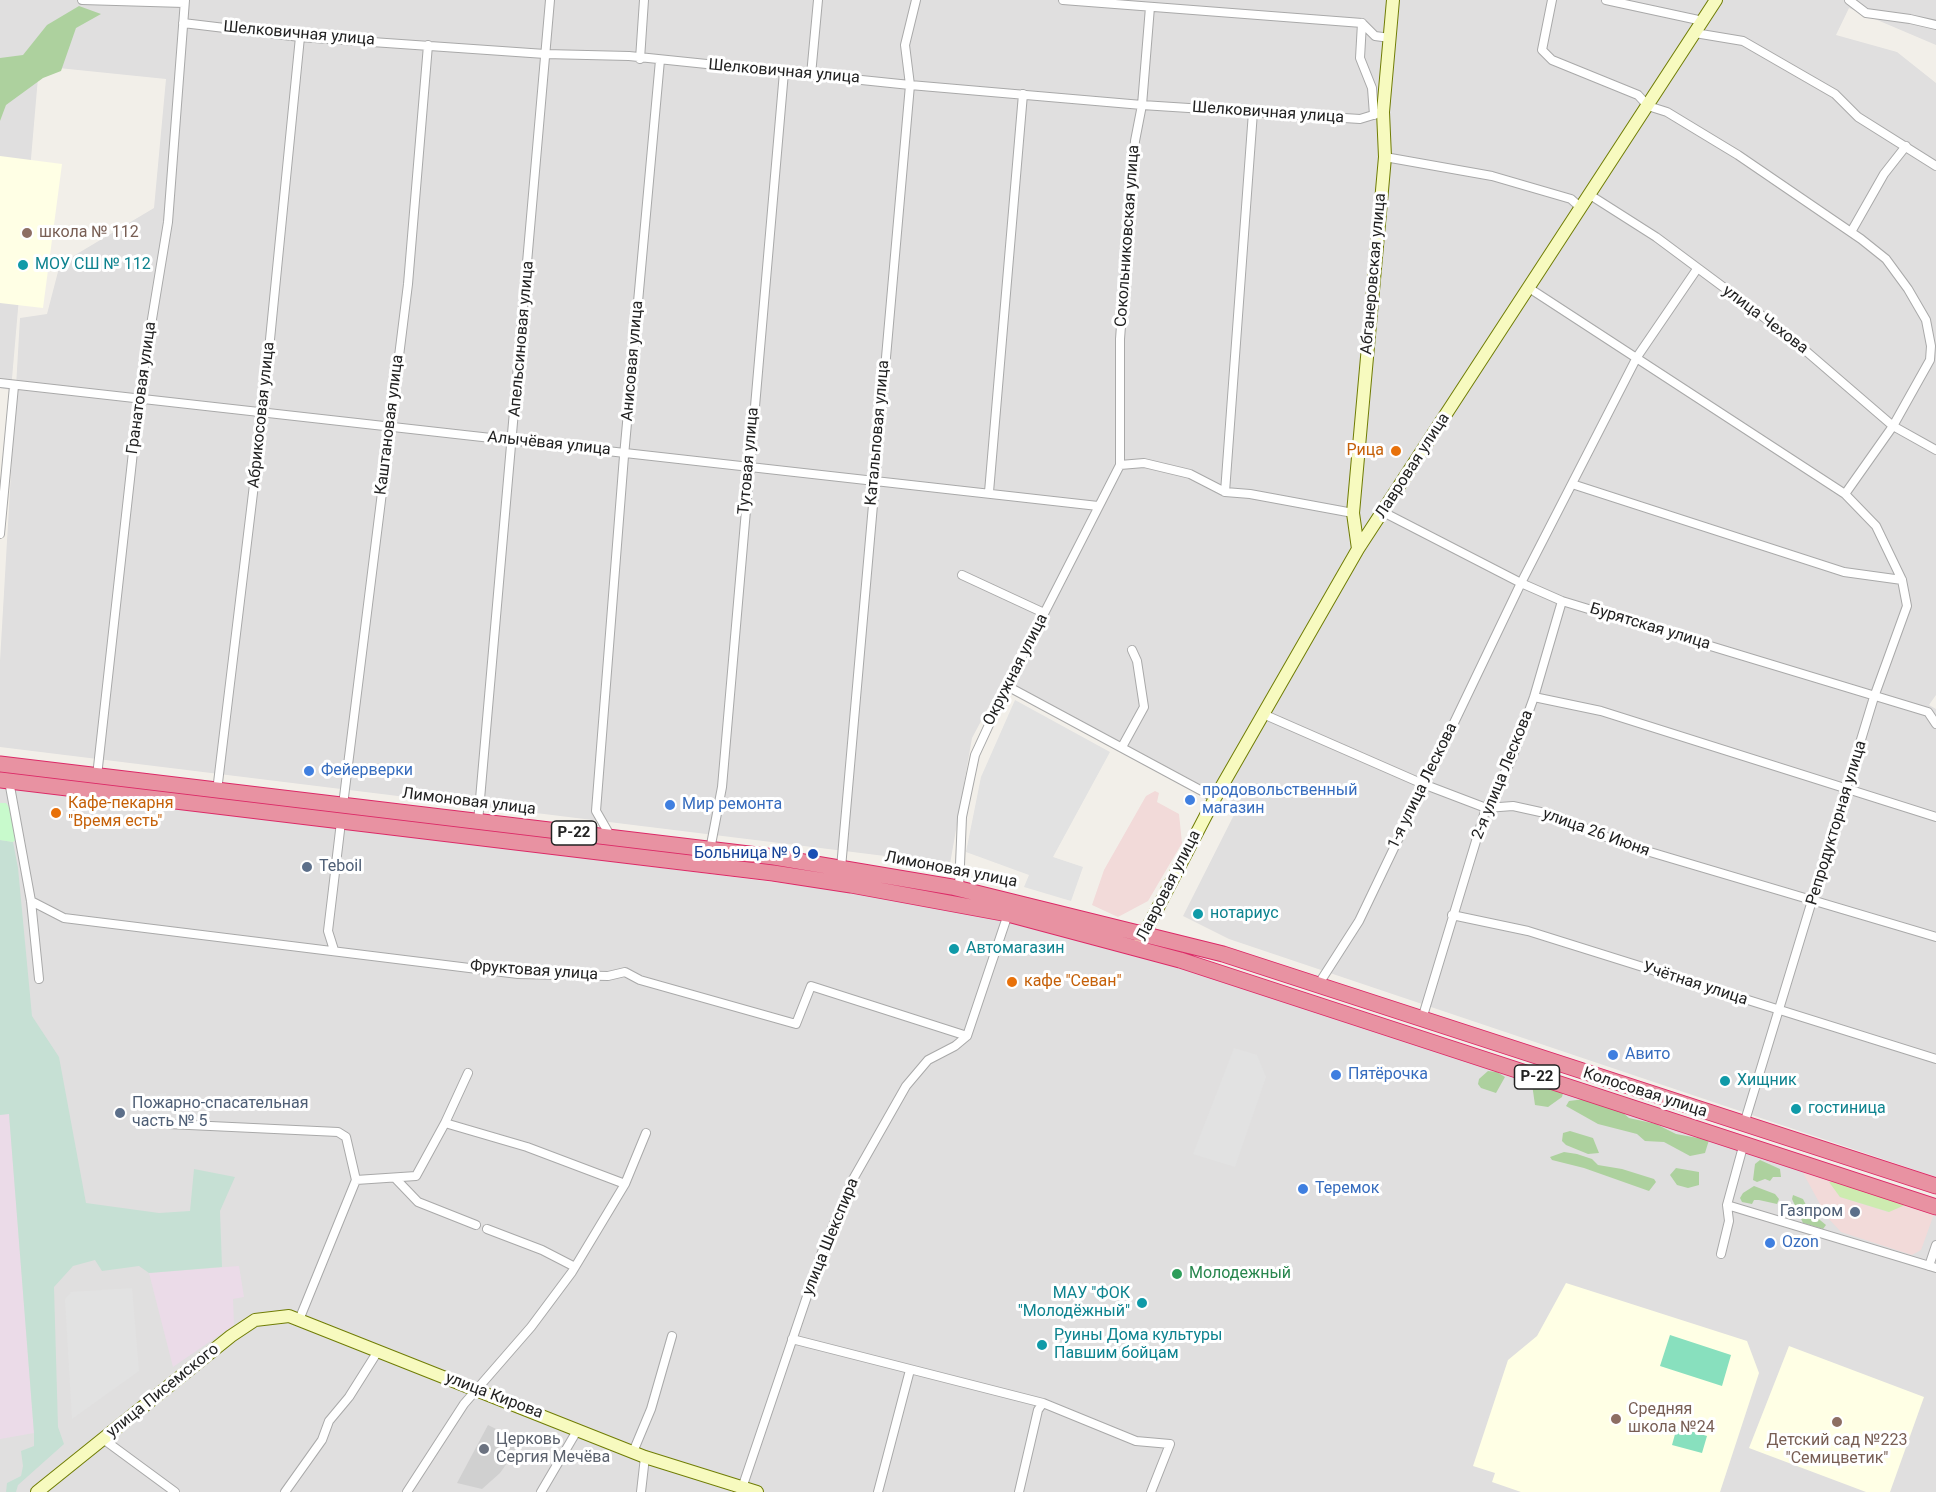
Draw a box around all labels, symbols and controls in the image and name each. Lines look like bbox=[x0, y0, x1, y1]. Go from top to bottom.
street label: Шелковичная улица bbox=[222, 18, 376, 50]
street label: Шелковичная улица bbox=[707, 56, 861, 88]
street label: Шелковичная улица bbox=[1191, 98, 1345, 128]
street label: Сокольниковская улица bbox=[1112, 144, 1144, 328]
street label: Абганеровская улица bbox=[1357, 192, 1391, 356]
place label: школа № 112 bbox=[39, 223, 139, 243]
marker: школа № 112 bbox=[20, 226, 34, 240]
place label: МОУ СШ № 112 bbox=[35, 255, 151, 275]
marker: МОУ СШ № 112 bbox=[16, 258, 30, 272]
street label: Апельсиновая улица bbox=[506, 260, 538, 418]
street label: улица Чехова bbox=[1718, 282, 1812, 358]
street label: Анисовая улица bbox=[618, 300, 648, 422]
street label: Гранатовая улица bbox=[123, 320, 161, 456]
street label: Абрикосовая улица bbox=[245, 341, 279, 489]
street label: Каштановая улица bbox=[372, 354, 408, 496]
street label: Катальповая улица bbox=[862, 359, 894, 507]
street label: Тутовая улица bbox=[735, 407, 763, 515]
street label: Лавровая улица bbox=[1372, 410, 1454, 522]
street label: Алычёвая улица bbox=[486, 428, 612, 460]
place label: Рица bbox=[1346, 441, 1384, 461]
marker: Рица bbox=[1389, 444, 1403, 458]
street label: Бурятская улица bbox=[1587, 600, 1713, 654]
street label: Окружная улица bbox=[980, 611, 1052, 729]
street label: 2-я улица Лескова bbox=[1468, 708, 1538, 842]
street label: 1-я улица Лескова bbox=[1384, 720, 1462, 852]
street label: Репродукторная улица bbox=[1803, 738, 1871, 908]
place label: Фейерверки bbox=[321, 761, 413, 781]
marker: Фейерверки bbox=[302, 764, 316, 778]
place label: продовольственный магазин bbox=[1202, 781, 1357, 819]
street label: Лимоновая улица bbox=[401, 784, 537, 820]
marker: продовольственный магазин bbox=[1183, 793, 1197, 807]
place label: Кафе-пекарня "Время есть" bbox=[68, 794, 174, 832]
place label: Мир ремонта bbox=[682, 795, 782, 815]
marker: Мир ремонта bbox=[663, 798, 677, 812]
street label: улица 26 Июня bbox=[1540, 805, 1652, 861]
marker: Кафе-пекарня "Время есть" bbox=[49, 806, 63, 820]
road number: Р-22 bbox=[552, 821, 596, 845]
street label: Лавровая улица bbox=[1133, 827, 1205, 945]
place label: Больница № 9 bbox=[694, 844, 801, 864]
marker: Больница № 9 bbox=[806, 847, 820, 861]
street label: Лимоновая улица bbox=[883, 848, 1019, 892]
place label: Teboil bbox=[319, 857, 362, 877]
marker: Teboil bbox=[300, 860, 314, 874]
place label: нотариус bbox=[1210, 904, 1279, 924]
marker: нотариус bbox=[1191, 907, 1205, 921]
place label: Автомагазин bbox=[966, 939, 1065, 959]
marker: Автомагазин bbox=[947, 942, 961, 956]
street label: Фруктовая улица bbox=[469, 957, 599, 985]
street label: Учётная улица bbox=[1640, 958, 1750, 1010]
place label: кафе "Севан" bbox=[1024, 972, 1122, 992]
marker: кафе "Севан" bbox=[1005, 975, 1019, 989]
place label: Авито bbox=[1625, 1045, 1670, 1065]
marker: Авито bbox=[1606, 1048, 1620, 1062]
street label: Колосовая улица bbox=[1580, 1064, 1710, 1122]
place label: Пятёрочка bbox=[1348, 1065, 1428, 1085]
road number: Р-22 bbox=[1514, 1065, 1560, 1089]
marker: Пятёрочка bbox=[1329, 1068, 1343, 1082]
place label: Хищник bbox=[1737, 1071, 1797, 1091]
marker: Хищник bbox=[1718, 1074, 1732, 1088]
place label: Пожарно-спасательная часть № 5 bbox=[132, 1094, 309, 1132]
place label: гостиница bbox=[1808, 1099, 1886, 1119]
marker: гостиница bbox=[1789, 1102, 1803, 1116]
marker: Пожарно-спасательная часть № 5 bbox=[113, 1106, 127, 1120]
street label: улица Шекспира bbox=[799, 1176, 863, 1298]
place label: Теремок bbox=[1315, 1179, 1379, 1199]
marker: Теремок bbox=[1296, 1182, 1310, 1196]
place label: Газпром bbox=[1780, 1202, 1843, 1222]
marker: Газпром bbox=[1848, 1205, 1862, 1219]
place label: Ozon bbox=[1782, 1233, 1819, 1253]
marker: Ozon bbox=[1763, 1236, 1777, 1250]
place label: Молодежный bbox=[1189, 1264, 1291, 1284]
marker: Молодежный bbox=[1170, 1267, 1184, 1281]
place label: МАУ "ФОК "Молодёжный" bbox=[1018, 1284, 1130, 1322]
marker: МАУ "ФОК "Молодёжный" bbox=[1135, 1296, 1149, 1310]
place label: Руины Дома культуры Павшим бойцам bbox=[1054, 1326, 1222, 1364]
marker: Руины Дома культуры Павшим бойцам bbox=[1035, 1338, 1049, 1352]
street label: улица Писемского bbox=[103, 1340, 223, 1442]
street label: улица Кирова bbox=[442, 1369, 546, 1423]
place label: Средняя школа №24 bbox=[1628, 1400, 1715, 1438]
marker: Средняя школа №24 bbox=[1609, 1412, 1623, 1426]
marker: Детский сад №223 "Семицветик" bbox=[1830, 1415, 1844, 1429]
place label: Церковь Сергия Мечёва bbox=[496, 1430, 610, 1468]
place label: Детский сад №223 "Семицветик" bbox=[1766, 1431, 1908, 1469]
marker: Церковь Сергия Мечёва bbox=[477, 1442, 491, 1456]

